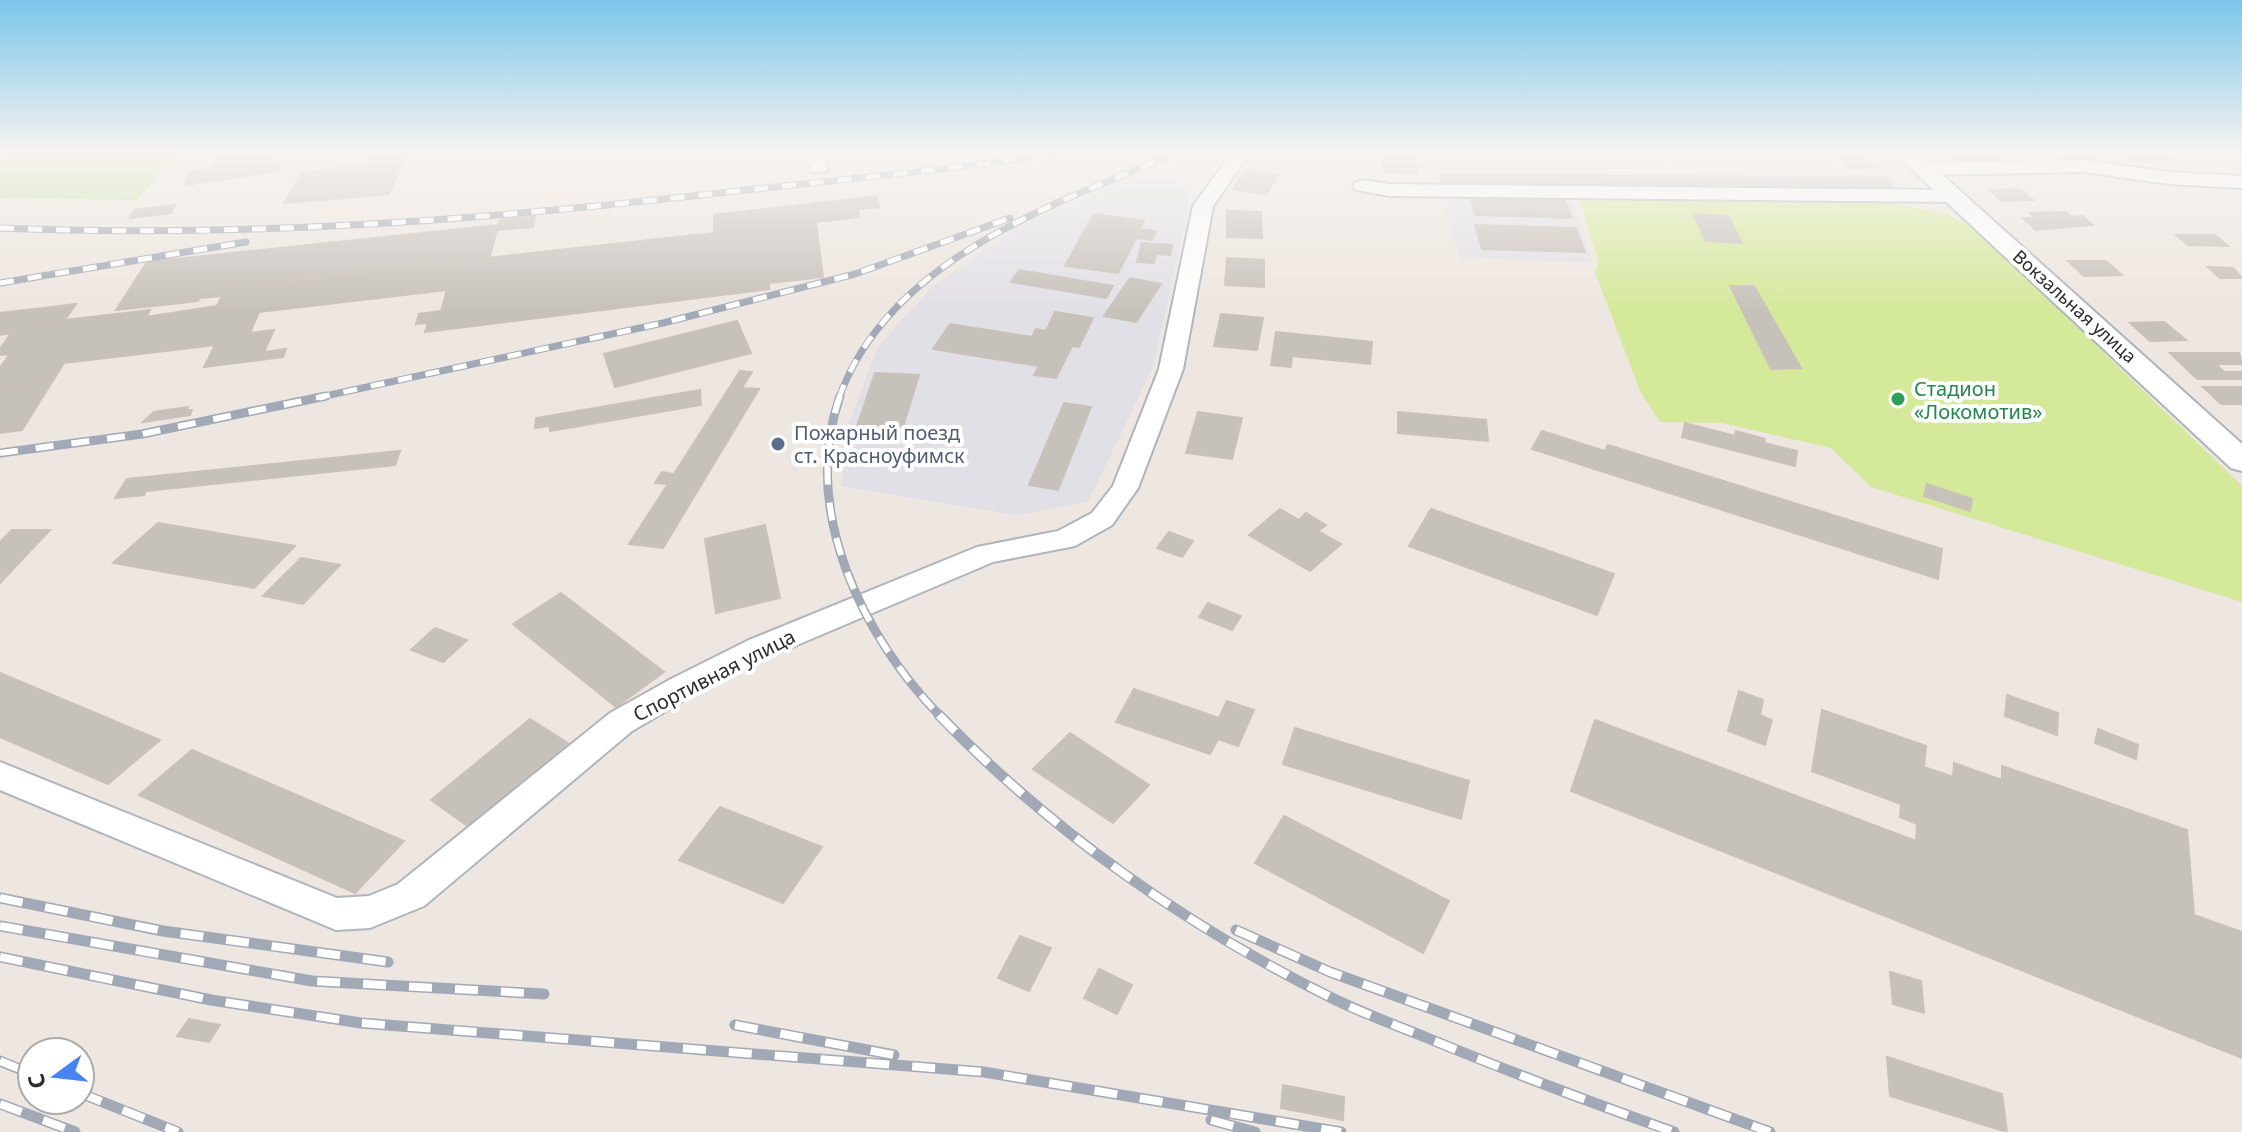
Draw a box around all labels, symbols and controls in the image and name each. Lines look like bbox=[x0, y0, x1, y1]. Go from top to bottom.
street label: Вокзальная улица bbox=[2008, 244, 2142, 368]
place label: Стадион «Локомотив» bbox=[1914, 375, 2042, 425]
marker: Стадион «Локомотив» bbox=[1889, 390, 1907, 408]
place label: Пожарный поезд ст. Красноуфимск bbox=[794, 419, 965, 469]
marker: Пожарный поезд ст. Красноуфимск bbox=[769, 435, 787, 453]
street label: Спортивная улица bbox=[628, 622, 800, 728]
north arrow bbox=[16, 1036, 96, 1116]
text: С bbox=[19, 1071, 52, 1092]

